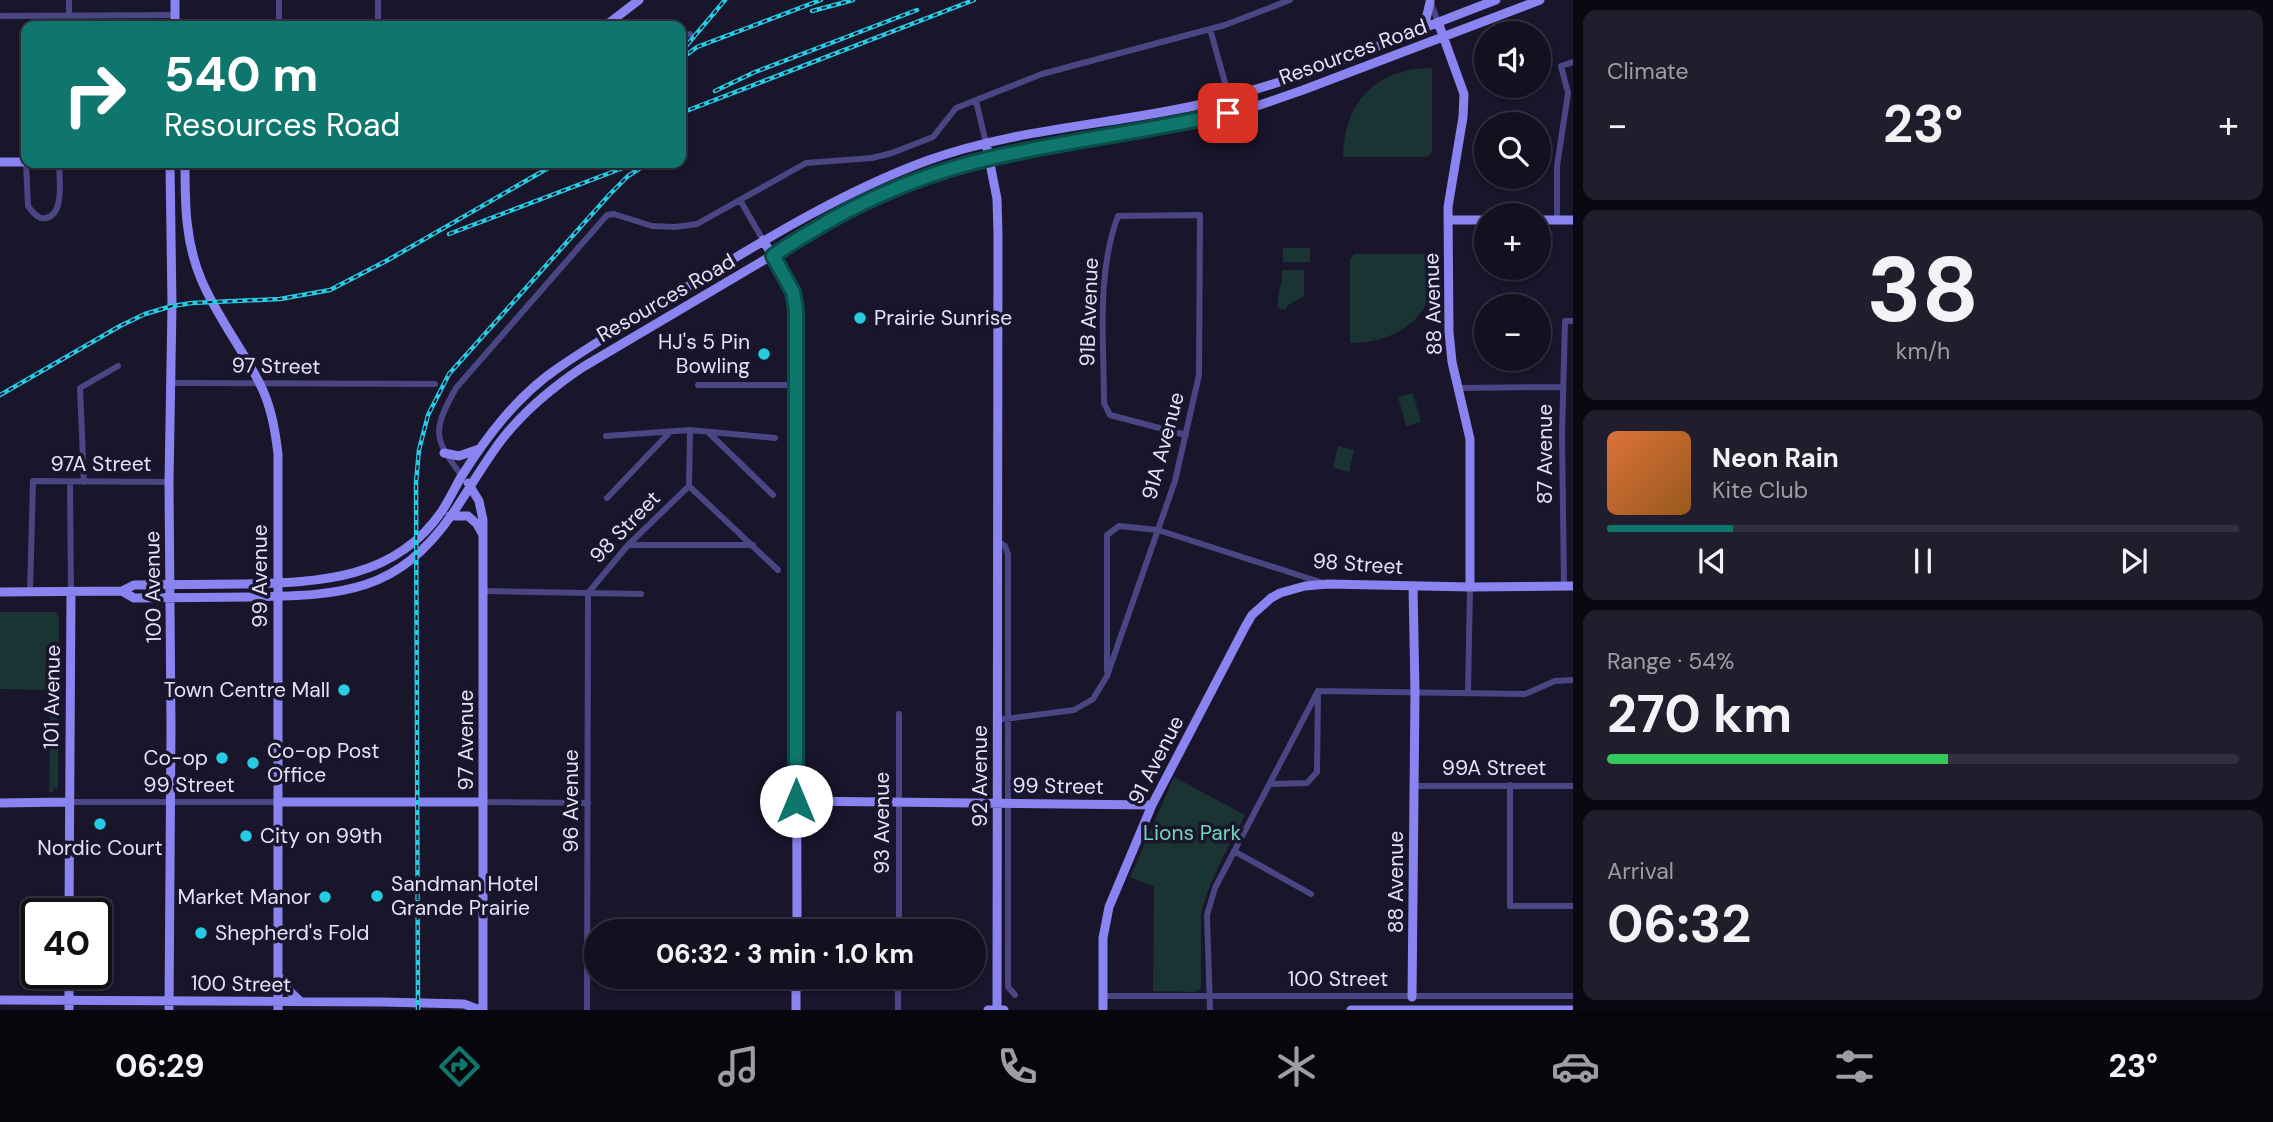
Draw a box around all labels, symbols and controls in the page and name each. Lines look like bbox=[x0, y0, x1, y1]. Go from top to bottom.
street label: Resources Road bbox=[1275, 12, 1431, 92]
map controls bbox=[1474, 21, 1551, 371]
button: sound bbox=[1474, 21, 1551, 98]
text: 540 m bbox=[164, 42, 318, 106]
icon: right bbox=[49, 49, 140, 140]
text: Climate bbox=[1607, 56, 1689, 86]
pin bbox=[1198, 83, 1258, 143]
text: 23° bbox=[1883, 90, 1963, 158]
icon: arrive bbox=[1209, 94, 1247, 132]
text: − bbox=[1607, 100, 1628, 150]
text: + bbox=[2218, 100, 2239, 150]
text: Resources Road bbox=[164, 104, 400, 146]
button: search bbox=[1474, 112, 1551, 189]
button: + bbox=[1474, 203, 1551, 280]
text: 38 bbox=[1867, 231, 1979, 349]
street label: Resources Road bbox=[592, 247, 740, 349]
street label: 88 Avenue bbox=[1417, 252, 1449, 356]
street label: 91B Avenue bbox=[1073, 257, 1105, 367]
button: − bbox=[1474, 294, 1551, 371]
place label: Prairie Sunrise bbox=[874, 304, 1012, 332]
marker: Prairie Sunrise bbox=[852, 310, 868, 326]
place label: HJ's 5 Pin Bowling bbox=[658, 328, 750, 380]
text: km/h bbox=[1896, 336, 1950, 366]
marker: HJ's 5 Pin Bowling bbox=[756, 346, 772, 362]
street label: 97 Street bbox=[231, 351, 321, 381]
street label: 91A Avenue bbox=[1135, 389, 1191, 503]
street label: 87 Avenue bbox=[1531, 404, 1559, 504]
text: Neon Rain bbox=[1712, 441, 1839, 475]
street label: 97A Street bbox=[50, 450, 152, 478]
text: Kite Club bbox=[1712, 475, 1808, 505]
street label: 98 Street bbox=[583, 485, 667, 569]
street label: 99 Avenue bbox=[246, 524, 274, 628]
street label: 100 Avenue bbox=[138, 531, 168, 643]
icon: previous bbox=[1693, 542, 1731, 580]
icon: pause bbox=[1904, 542, 1942, 580]
icon: next bbox=[2115, 542, 2153, 580]
street label: 98 Street bbox=[1312, 547, 1404, 581]
street label: 101 Avenue bbox=[37, 644, 67, 749]
text: Range · 54% bbox=[1607, 646, 1734, 676]
place label: Town Centre Mall bbox=[164, 676, 330, 704]
text: 270 km bbox=[1607, 680, 1792, 748]
marker: Town Centre Mall bbox=[336, 682, 352, 698]
street label: 97 Avenue bbox=[452, 690, 480, 790]
street label: 91 Avenue bbox=[1122, 711, 1190, 809]
street label: 92 Avenue bbox=[966, 725, 994, 827]
place label: Co-op Post Office bbox=[267, 737, 379, 789]
place label: Co-op bbox=[144, 744, 208, 772]
street label: 96 Avenue bbox=[557, 749, 585, 853]
marker: Co-op bbox=[214, 750, 230, 766]
street label: 99A Street bbox=[1442, 754, 1546, 782]
marker: Co-op Post Office bbox=[245, 755, 261, 771]
position arrow bbox=[759, 764, 833, 838]
street label: 99 Street bbox=[143, 771, 235, 799]
street label: 99 Street bbox=[1012, 771, 1104, 801]
street label: 93 Avenue bbox=[868, 772, 896, 874]
marker: Nordic Court bbox=[92, 816, 108, 832]
park label: Lions Park bbox=[1143, 819, 1242, 847]
place label: City on 99th bbox=[260, 822, 382, 850]
marker: City on 99th bbox=[238, 828, 254, 844]
street label: 88 Avenue bbox=[1382, 831, 1410, 933]
place label: Nordic Court bbox=[37, 834, 163, 862]
text: Arrival bbox=[1607, 856, 1674, 886]
place label: Sandman Hotel Grande Prairie bbox=[391, 870, 538, 922]
place label: Market Manor bbox=[178, 883, 311, 911]
marker: Sandman Hotel Grande Prairie bbox=[369, 888, 385, 904]
marker: Market Manor bbox=[317, 889, 333, 905]
text: 06:32 bbox=[1607, 890, 1751, 958]
speed limit sign: 40 bbox=[21, 898, 112, 989]
place label: Shepherd's Fold bbox=[215, 919, 369, 947]
marker: Shepherd's Fold bbox=[193, 925, 209, 941]
text: 06:32 · 3 min · 1.0 km bbox=[656, 937, 914, 971]
street label: 100 Street bbox=[1288, 965, 1388, 993]
street label: 100 Street bbox=[191, 969, 291, 999]
icon: directions bbox=[435, 1042, 484, 1091]
icon: music bbox=[714, 1042, 763, 1091]
icon: phone bbox=[993, 1042, 1042, 1091]
icon: climate bbox=[1272, 1042, 1321, 1091]
icon: car bbox=[1551, 1042, 1600, 1091]
icon: filters bbox=[1830, 1042, 1879, 1091]
text: 06:29 bbox=[115, 1045, 205, 1087]
text: 23° bbox=[2109, 1045, 2158, 1087]

